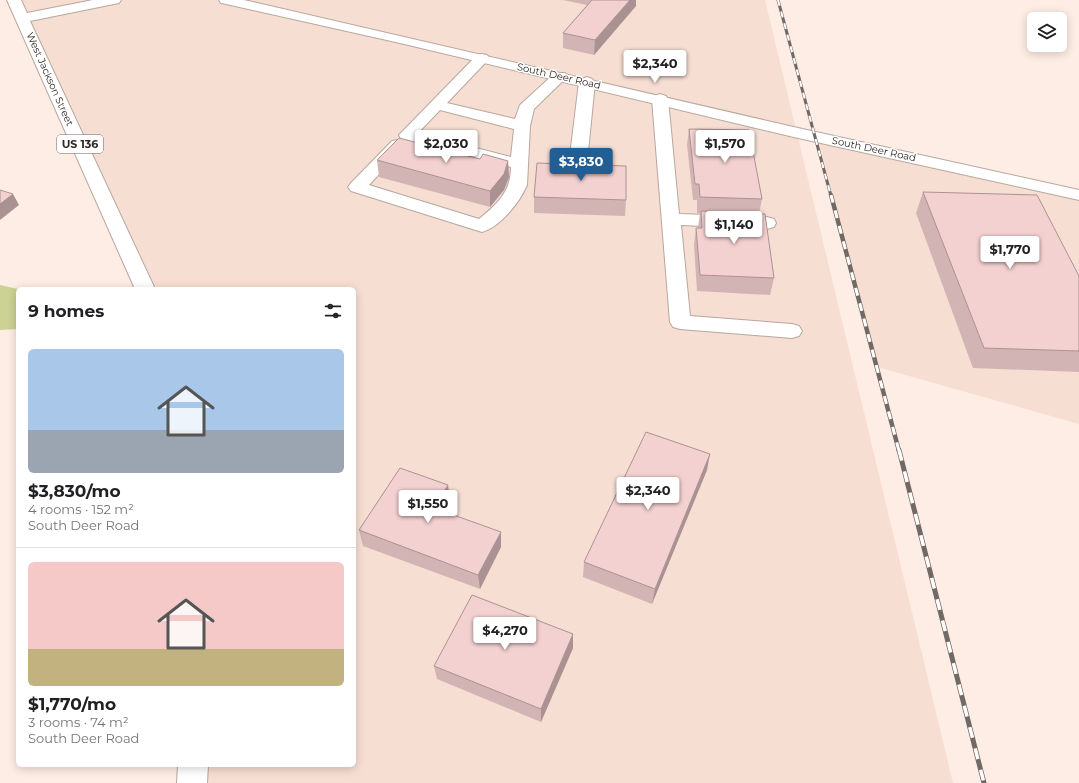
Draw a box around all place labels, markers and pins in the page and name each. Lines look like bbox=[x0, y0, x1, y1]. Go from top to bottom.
pin: $2,340 bbox=[622, 50, 688, 84]
pin: $2,030 bbox=[413, 130, 479, 164]
pin: $1,570 bbox=[692, 130, 758, 164]
pin: $3,830 bbox=[548, 148, 614, 182]
pin: $1,140 bbox=[701, 211, 767, 245]
pin: $1,770 bbox=[977, 236, 1043, 270]
pin: $2,340 bbox=[615, 477, 681, 511]
pin: $1,550 bbox=[395, 490, 461, 524]
pin: $4,270 bbox=[472, 617, 538, 651]

